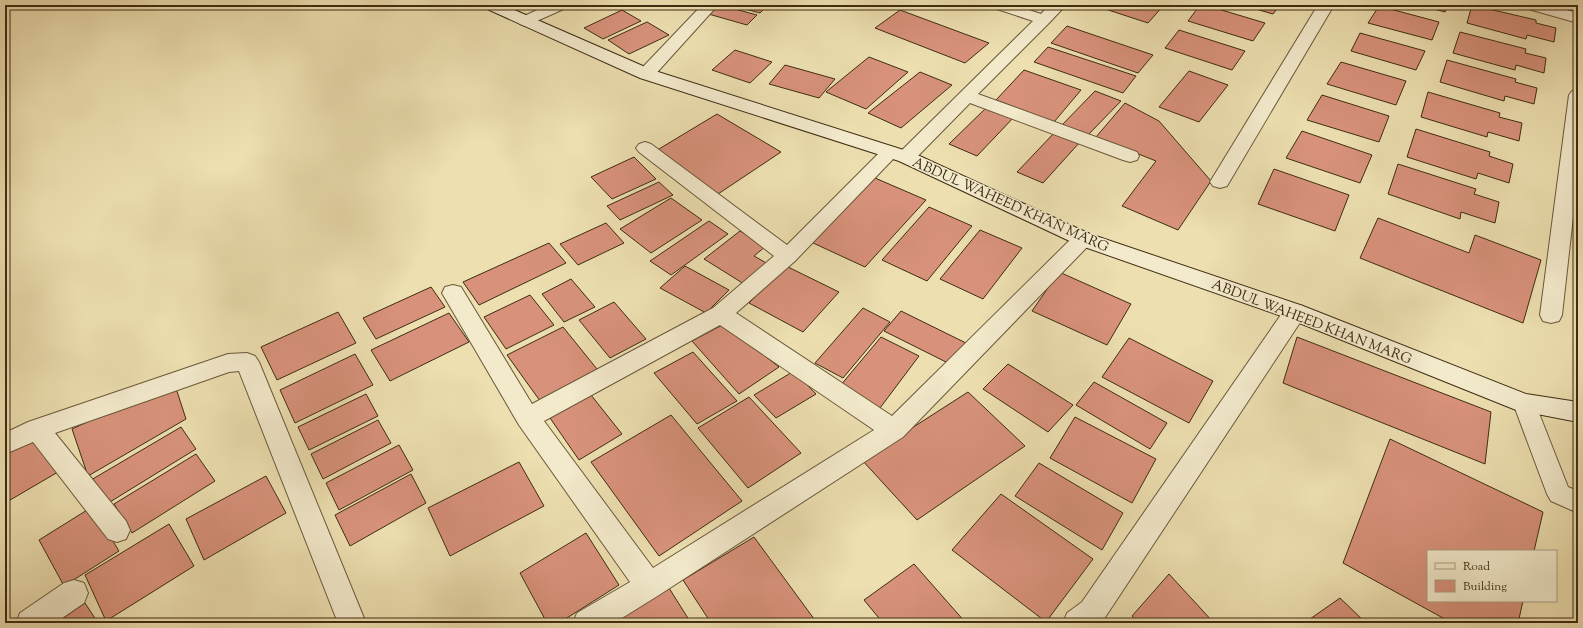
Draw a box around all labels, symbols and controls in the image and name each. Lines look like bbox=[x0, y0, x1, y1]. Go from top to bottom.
street label: ABDUL WAHEED KHAN MARG bbox=[909, 153, 1112, 259]
street label: ABDUL WAHEED KHAN MARG bbox=[1208, 275, 1415, 371]
legend bbox=[1427, 550, 1557, 602]
text: Road bbox=[1463, 558, 1490, 576]
text: Building bbox=[1463, 578, 1507, 596]

